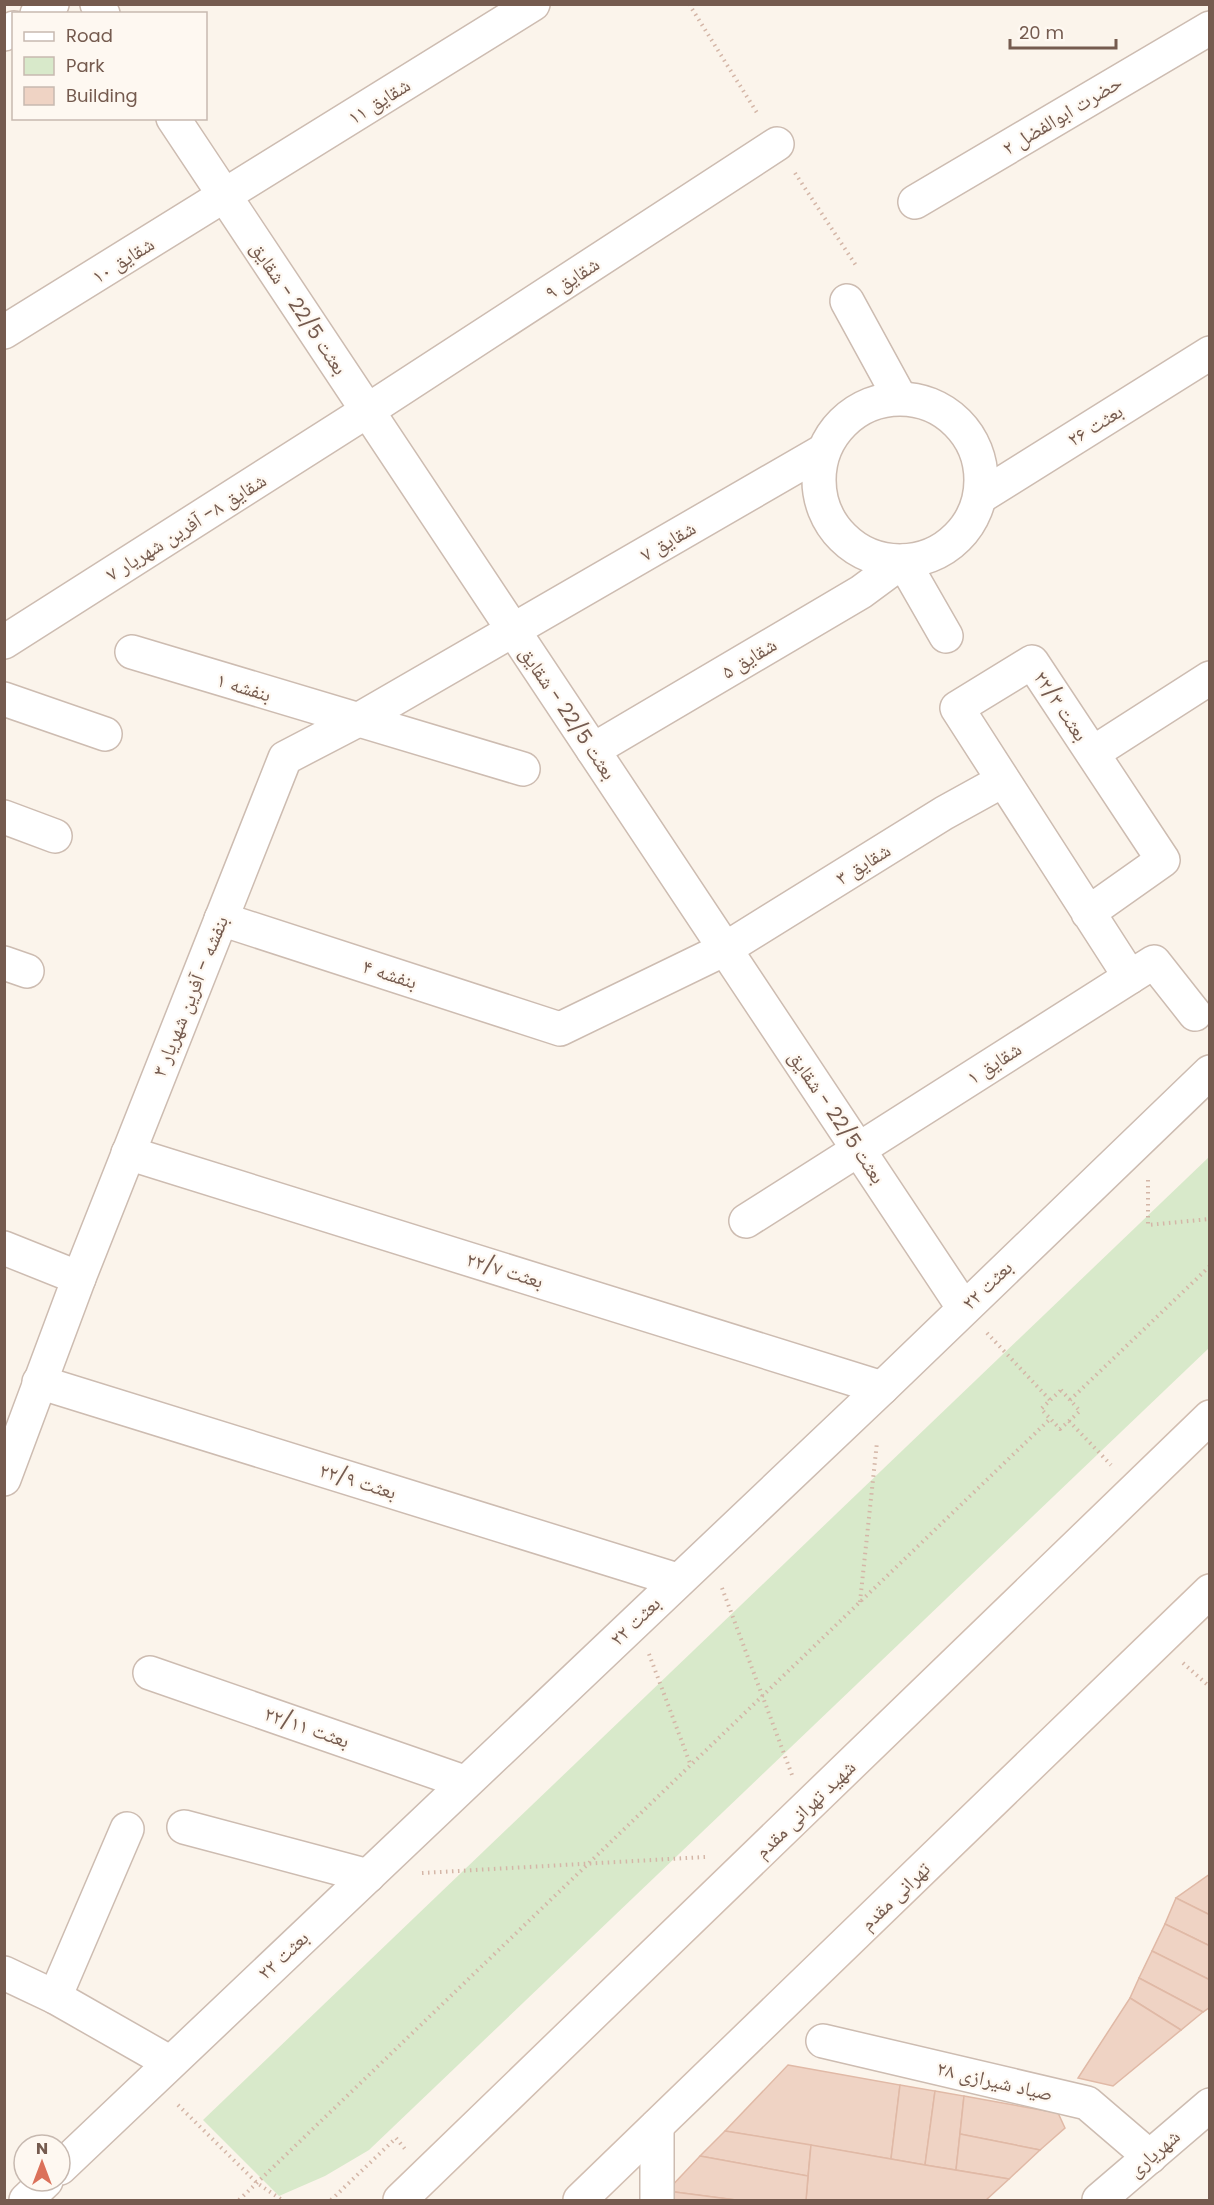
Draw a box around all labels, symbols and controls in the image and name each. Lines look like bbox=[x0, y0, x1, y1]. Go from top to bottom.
legend bbox=[12, 12, 207, 120]
scale bar bbox=[1010, 12, 1116, 50]
text: 20 m bbox=[1019, 20, 1064, 45]
text: Road bbox=[66, 23, 113, 48]
text: Park bbox=[66, 53, 105, 78]
street label: حضرت ابوالفضل ۲ bbox=[997, 68, 1127, 162]
street label: شقایق ۱۱ bbox=[342, 71, 416, 131]
text: Building bbox=[66, 83, 138, 108]
street label: شقایق ۱۰ bbox=[86, 230, 160, 290]
street label: بعثت 22/5 - شقایق bbox=[244, 236, 354, 380]
street label: شقایق ۹ bbox=[539, 250, 605, 306]
street label: بعثت ۲۶ bbox=[1062, 397, 1128, 453]
street label: شقایق ۸- آفرین شهریار ۷ bbox=[100, 466, 272, 588]
street label: شقایق ۷ bbox=[635, 514, 701, 568]
street label: شقایق ۵ bbox=[716, 631, 782, 685]
street label: بعثت 22/5 - شقایق bbox=[513, 641, 623, 785]
street label: بنفشه ۱ bbox=[213, 665, 275, 709]
street label: بعثت ۲۲/۳ bbox=[1027, 665, 1095, 747]
street label: شقایق ۳ bbox=[830, 836, 896, 892]
street label: بنفشه - آفرین شهریار ۳ bbox=[145, 911, 235, 1081]
street label: بنفشه ۴ bbox=[359, 952, 421, 996]
street label: شقایق ۱ bbox=[961, 1035, 1027, 1091]
street label: بعثت 22/5 - شقایق bbox=[782, 1045, 892, 1189]
street label: بعثت ۲۲/۷ bbox=[463, 1245, 547, 1295]
street label: بعثت ۲۲ bbox=[955, 1254, 1019, 1316]
street label: بعثت ۲۲/۹ bbox=[316, 1456, 400, 1506]
street label: بعثت ۲۲ bbox=[603, 1590, 667, 1652]
street label: بعثت ۲۲/۱۱ bbox=[261, 1699, 353, 1755]
street label: شهید تهرانی مقدم bbox=[748, 1753, 862, 1865]
street label: تهرانی مقدم bbox=[854, 1855, 936, 1937]
street label: بعثت ۲۲ bbox=[251, 1924, 315, 1986]
street label: صیاد شیرازی ۲۸ bbox=[934, 2054, 1056, 2108]
street label: شهریاری bbox=[1122, 2122, 1186, 2184]
north arrow bbox=[12, 2133, 72, 2193]
text: N bbox=[36, 2137, 48, 2160]

